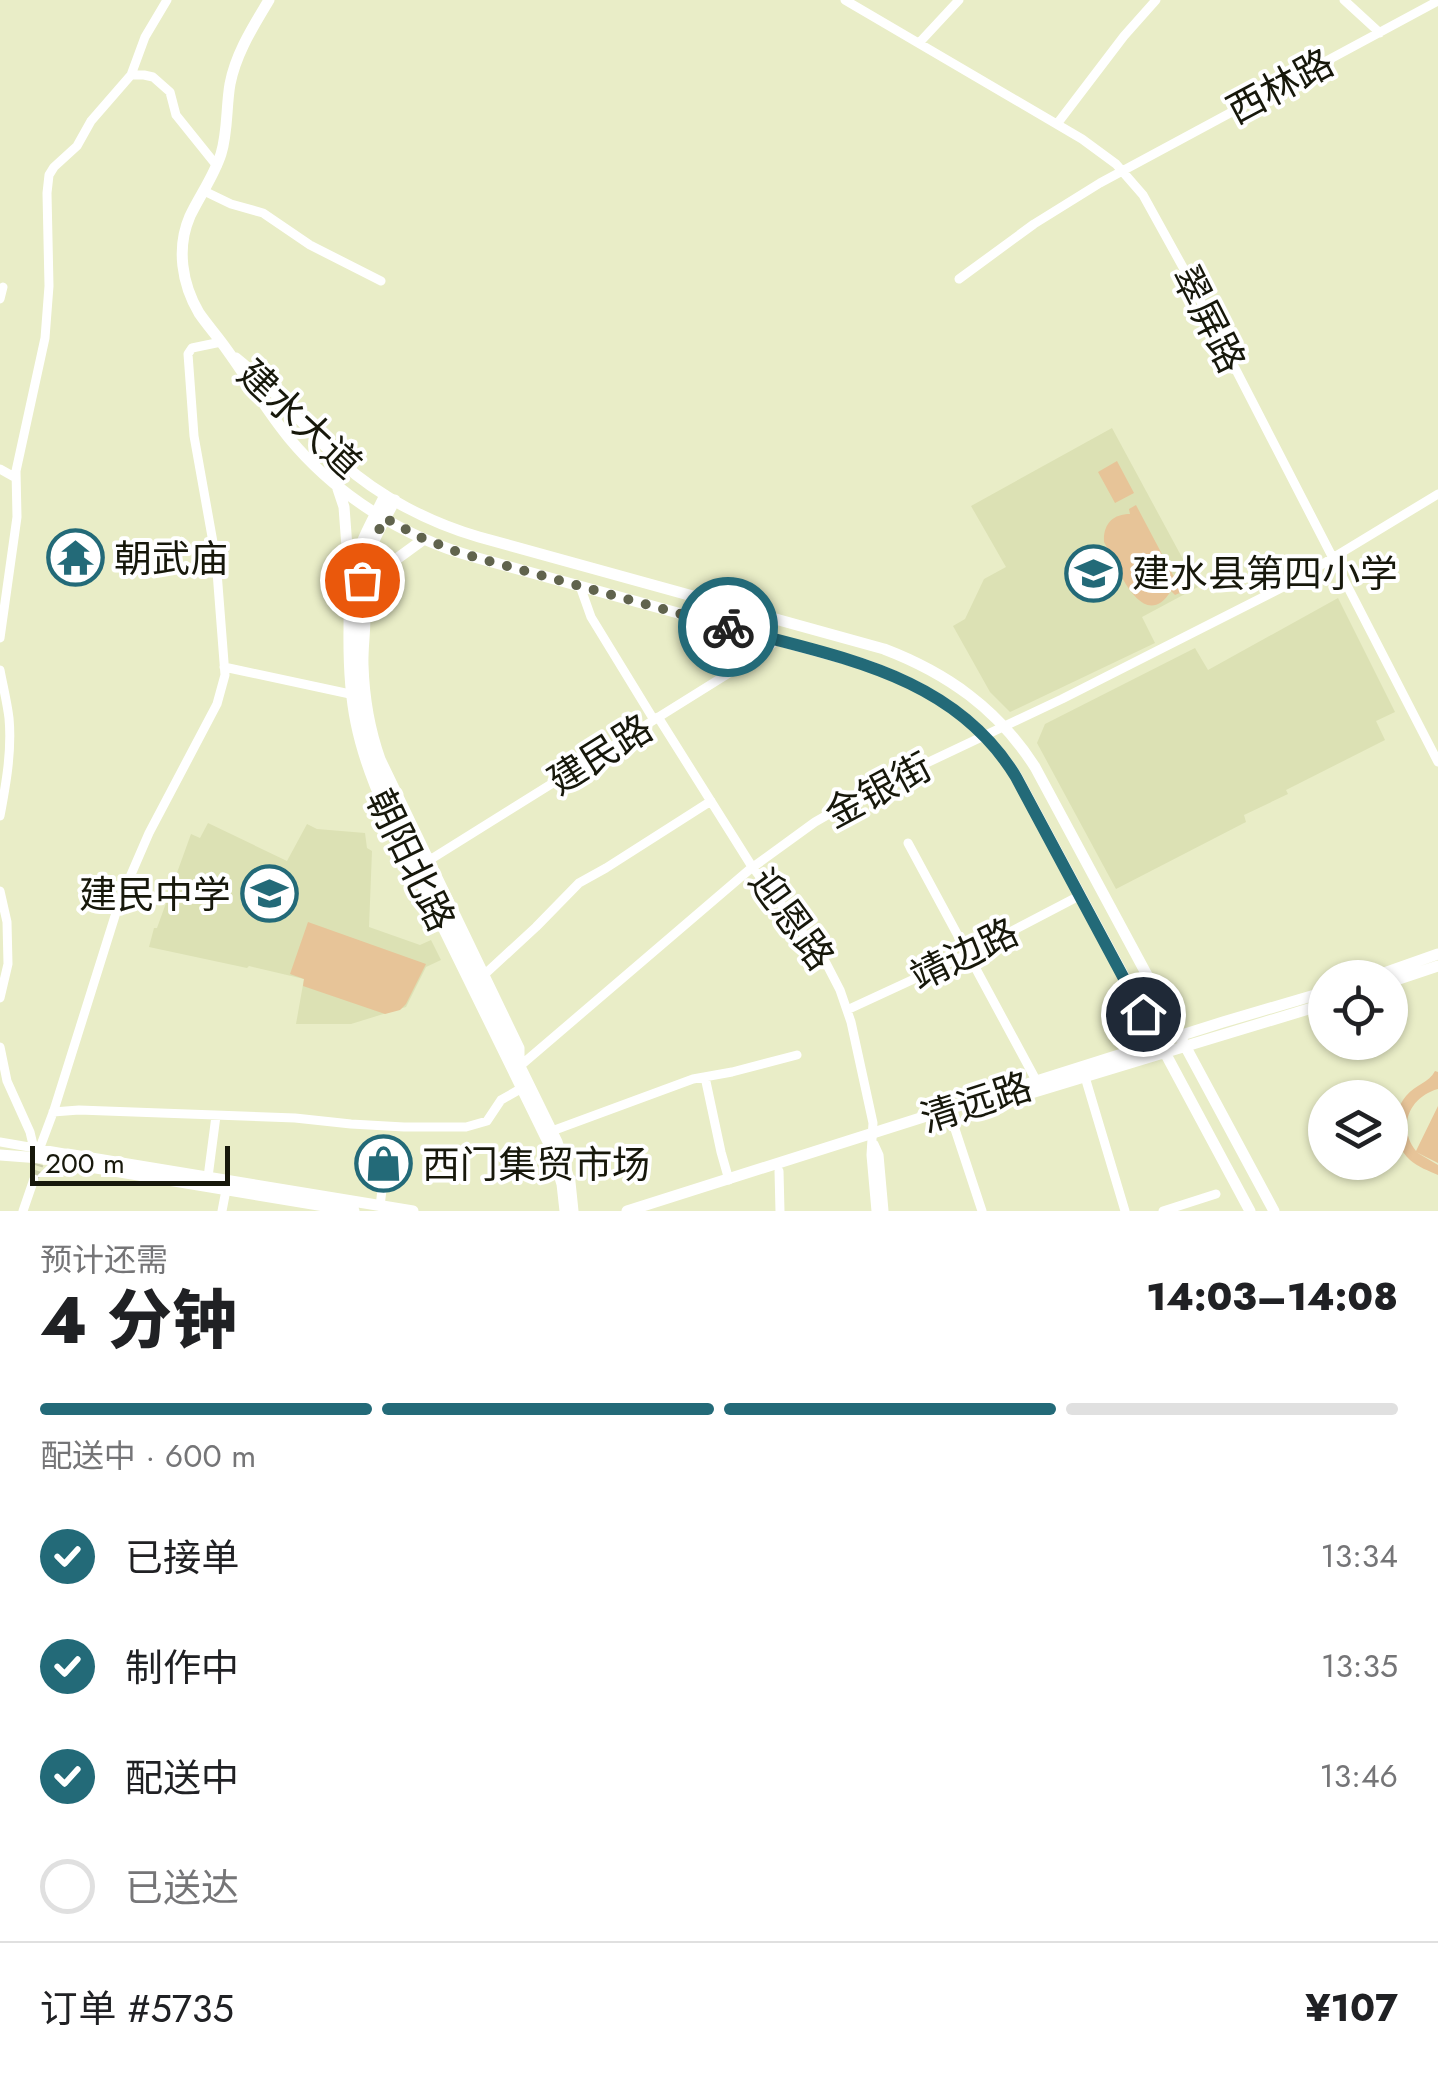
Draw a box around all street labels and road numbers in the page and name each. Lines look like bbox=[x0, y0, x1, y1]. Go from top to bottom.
street label: 西林路 bbox=[1217, 35, 1343, 137]
street label: 翠屏路 bbox=[1159, 256, 1259, 382]
street label: 建水大道 bbox=[226, 347, 374, 491]
street label: 建民路 bbox=[537, 700, 663, 808]
street label: 金银街 bbox=[815, 739, 941, 841]
street label: 朝阳北路 bbox=[353, 780, 469, 940]
street label: 迎恩路 bbox=[736, 857, 848, 981]
street label: 靖边路 bbox=[901, 904, 1027, 1004]
street label: 清远路 bbox=[913, 1058, 1039, 1146]

